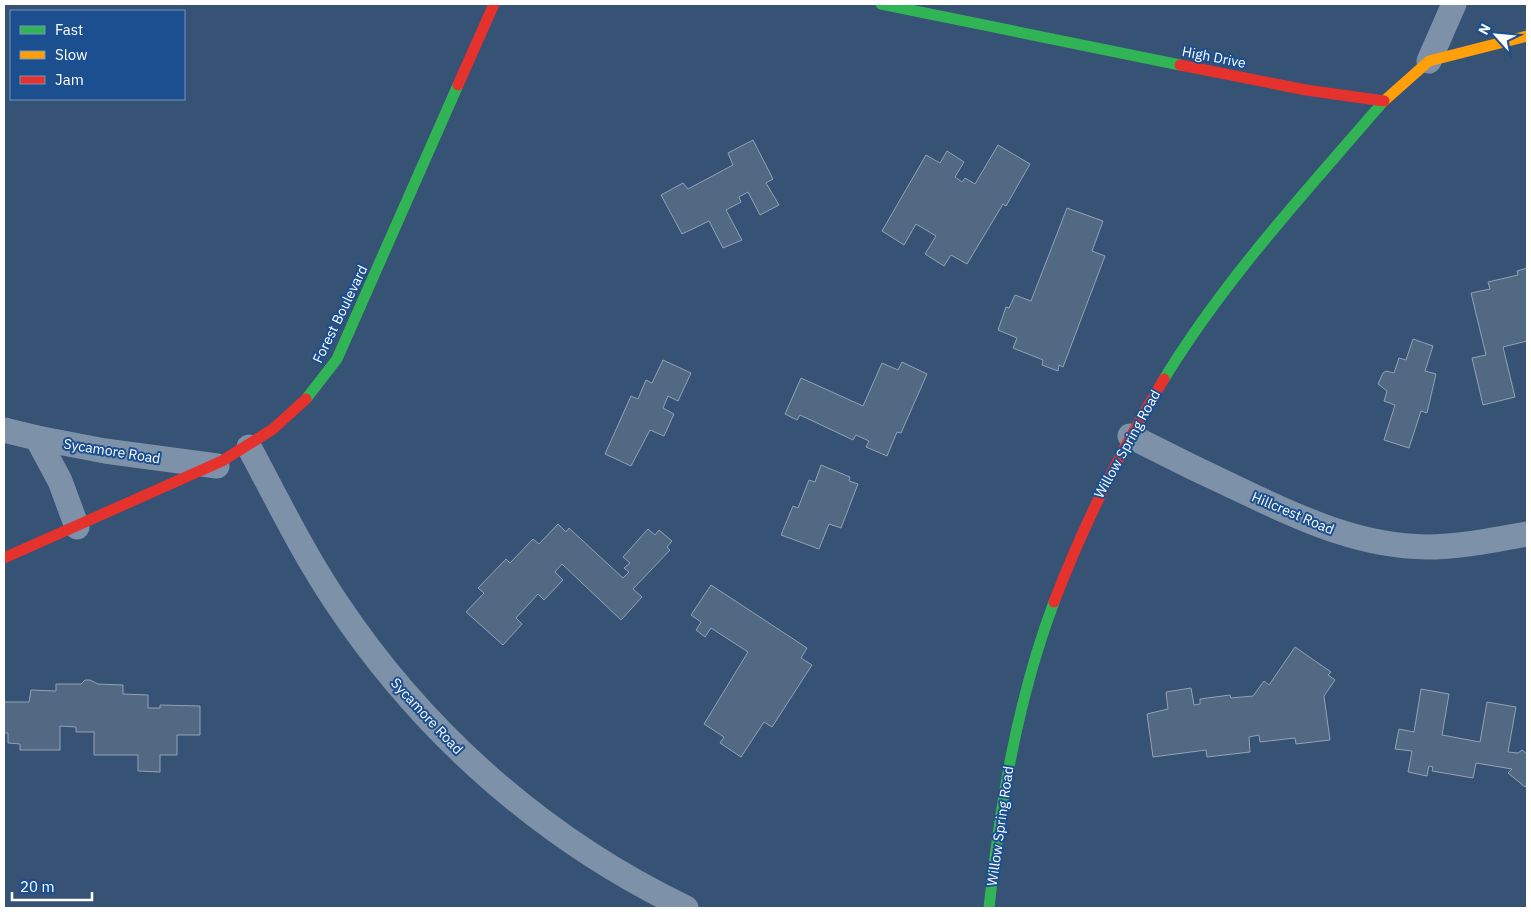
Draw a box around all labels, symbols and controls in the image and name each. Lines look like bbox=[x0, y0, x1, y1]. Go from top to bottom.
legend bbox=[10, 10, 185, 100]
north arrow bbox=[1471, 10, 1521, 60]
text: Fast bbox=[55, 20, 83, 39]
text: N bbox=[1474, 20, 1495, 38]
street label: High Drive bbox=[1181, 42, 1248, 72]
text: Slow bbox=[55, 45, 88, 64]
text: Jam bbox=[55, 70, 84, 89]
street label: Forest Boulevard bbox=[309, 262, 371, 366]
street label: Willow Spring Road bbox=[1090, 387, 1164, 501]
street label: Sycamore Road bbox=[62, 434, 162, 468]
street label: Hillcrest Road bbox=[1249, 488, 1337, 538]
street label: Sycamore Road bbox=[387, 674, 467, 758]
street label: Willow Spring Road bbox=[983, 765, 1017, 887]
scale bar bbox=[12, 870, 92, 902]
text: 20 m bbox=[20, 877, 55, 896]

